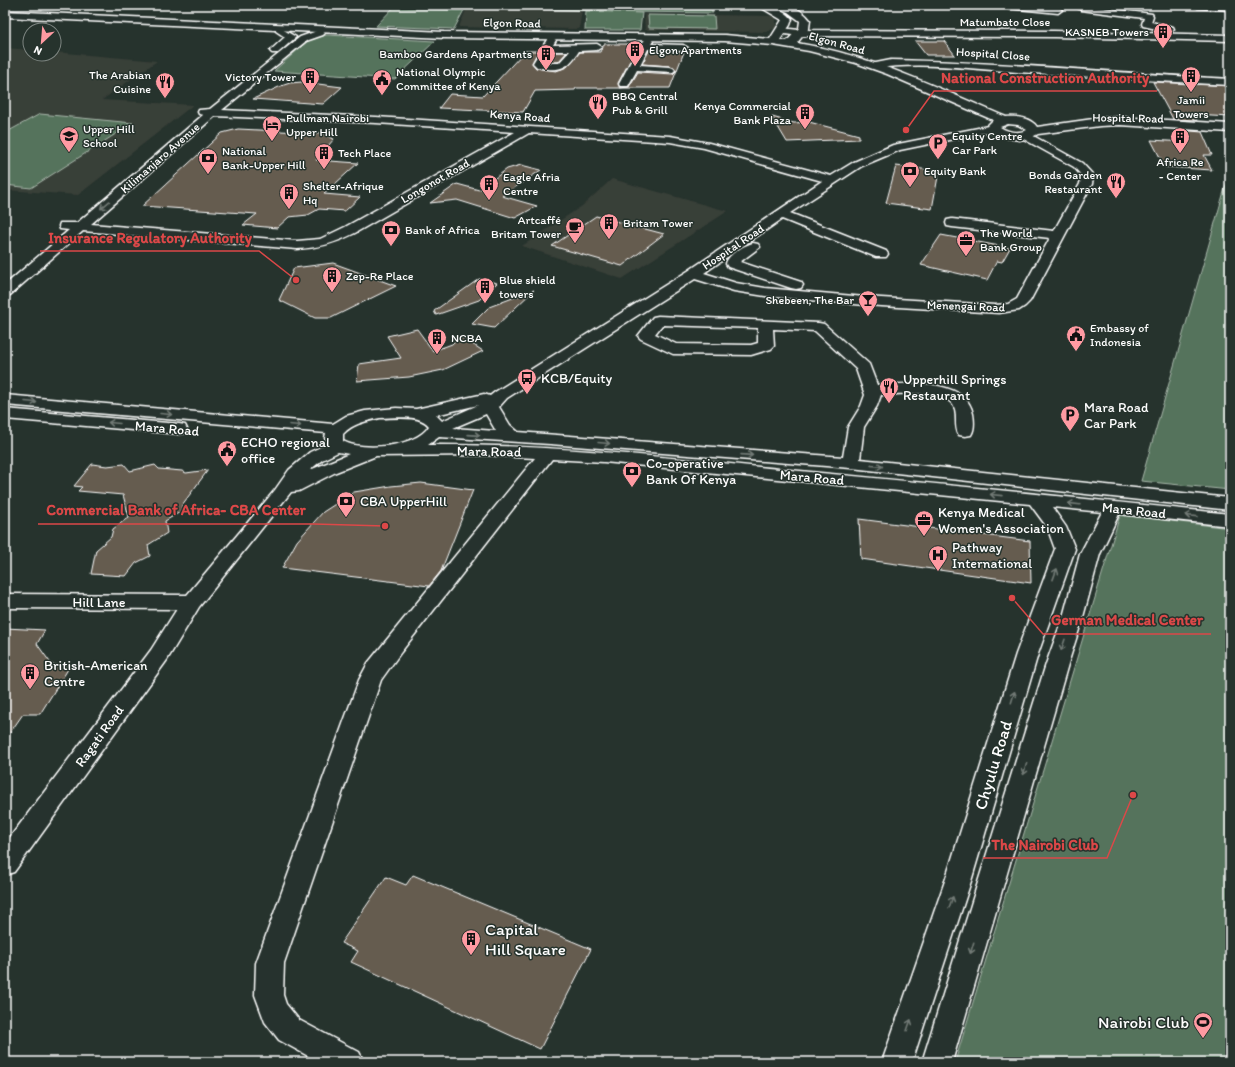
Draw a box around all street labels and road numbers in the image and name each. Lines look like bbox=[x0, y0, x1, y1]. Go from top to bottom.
street label: Elgon Road bbox=[483, 15, 541, 31]
street label: Matumbato Close bbox=[960, 15, 1051, 29]
street label: Elgon Road bbox=[807, 29, 867, 57]
street label: Hospital Close bbox=[956, 44, 1031, 64]
street label: Kenya Road bbox=[489, 107, 551, 125]
street label: Hospital Road bbox=[1092, 110, 1164, 126]
street label: Kilimanjaro Avenue bbox=[117, 120, 203, 196]
street label: Longonot Road bbox=[398, 155, 472, 206]
street label: Hospital Road bbox=[700, 221, 767, 273]
street label: Menengai Road bbox=[927, 298, 1006, 314]
street label: Mara Road bbox=[134, 417, 200, 440]
street label: Mara Road bbox=[457, 442, 522, 461]
street label: Mara Road bbox=[779, 466, 845, 489]
street label: Mara Road bbox=[1101, 499, 1167, 522]
street label: Hill Lane bbox=[73, 594, 126, 611]
street label: Ragati Road bbox=[71, 702, 128, 770]
street label: Chyulu Road bbox=[970, 717, 1016, 812]

